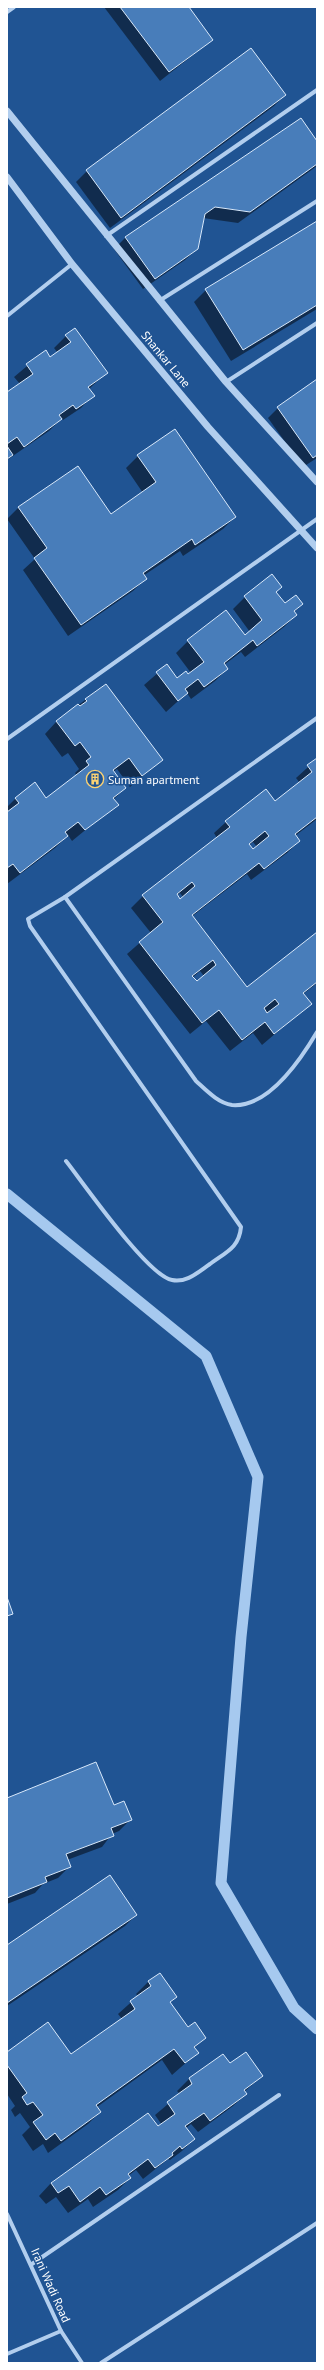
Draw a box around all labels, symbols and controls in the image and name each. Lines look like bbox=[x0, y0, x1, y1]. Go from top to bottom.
street label: Shankar Lane bbox=[138, 328, 194, 390]
building icon: Suman apartment bbox=[85, 769, 105, 789]
place label: Suman apartment bbox=[108, 772, 200, 787]
street label: Irani Wadi Road bbox=[28, 2245, 74, 2325]

